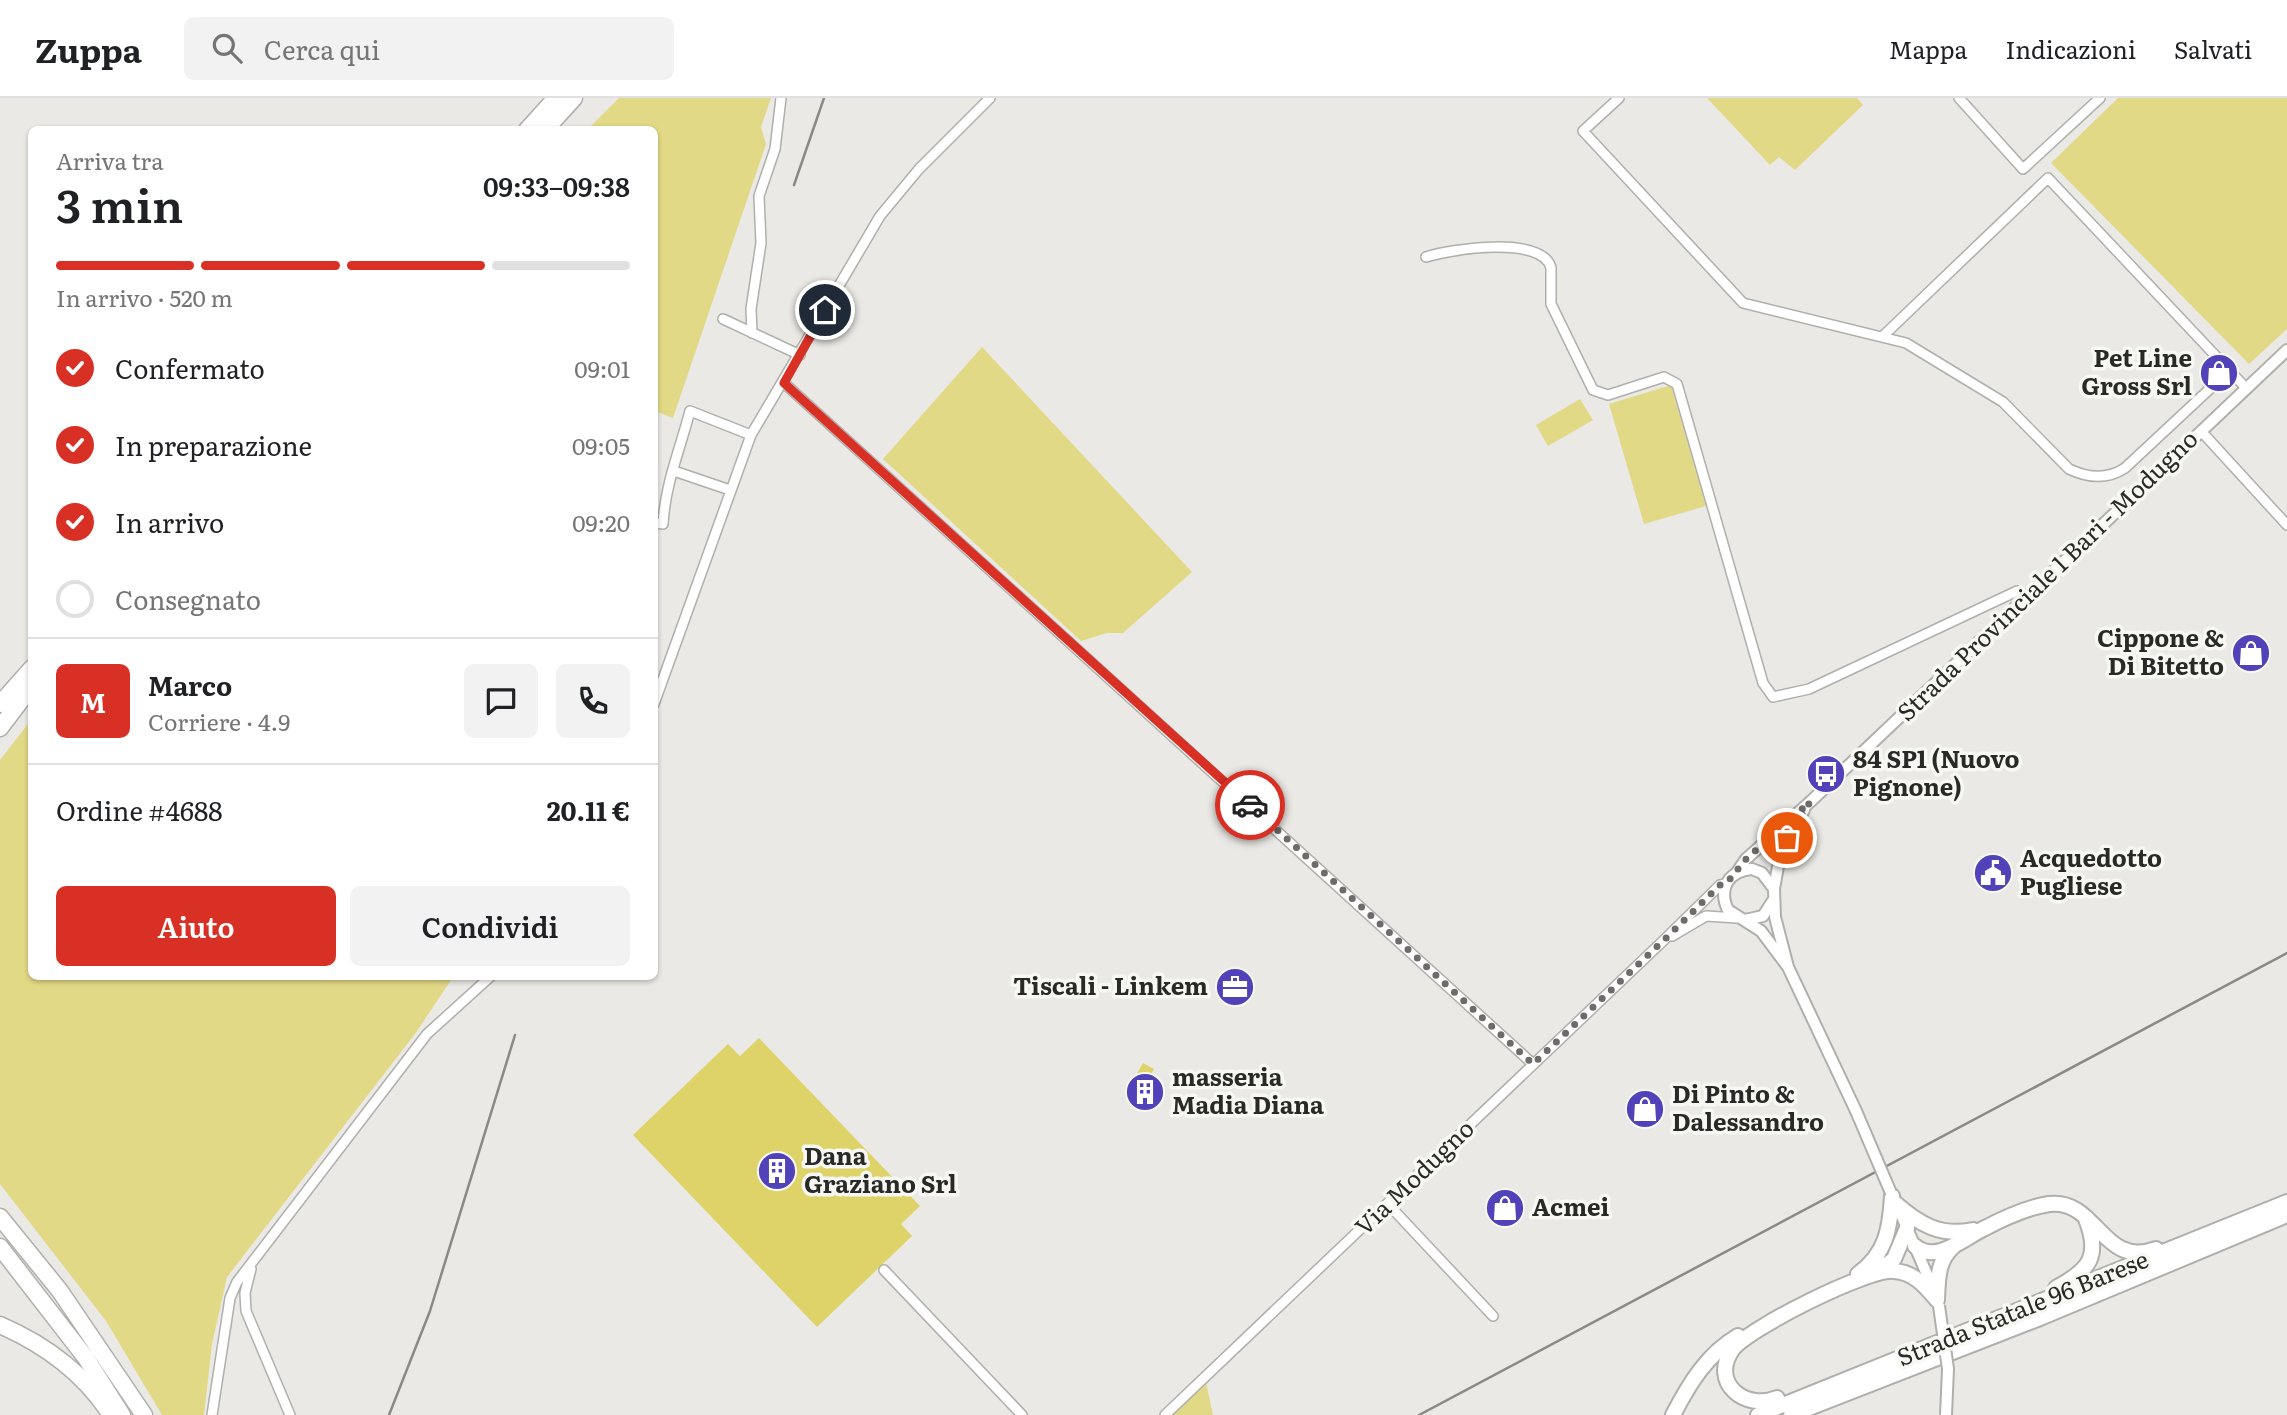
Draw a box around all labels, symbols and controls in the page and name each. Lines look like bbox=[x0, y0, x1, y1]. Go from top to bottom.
search box bbox=[184, 17, 674, 80]
text: Zuppa bbox=[35, 24, 142, 73]
icon: search bbox=[208, 29, 246, 67]
text: Cerca qui bbox=[264, 29, 380, 68]
text: Mappa bbox=[1889, 31, 1967, 66]
text: Indicazioni bbox=[2005, 31, 2136, 66]
text: Salvati bbox=[2174, 31, 2252, 66]
text: Arriva tra bbox=[56, 143, 164, 177]
text: 09:33–09:38 bbox=[483, 166, 630, 205]
text: 3 min bbox=[56, 169, 183, 237]
text: In arrivo · 520 m bbox=[56, 280, 233, 314]
pin bbox=[795, 280, 855, 340]
icon: home bbox=[806, 291, 844, 329]
place label: Pet Line Gross Srl bbox=[2081, 339, 2192, 402]
text: Confermato bbox=[115, 348, 265, 387]
icon: check bbox=[56, 349, 94, 387]
text: 09:01 bbox=[574, 351, 630, 385]
shop icon: Pet Line Gross Srl bbox=[2198, 352, 2240, 394]
street label: Strada Provinciale 1 Bari - Modugno bbox=[1888, 421, 2204, 728]
text: In preparazione bbox=[115, 425, 312, 464]
icon: check bbox=[56, 426, 94, 464]
text: 09:05 bbox=[572, 428, 630, 462]
text: In arrivo bbox=[115, 502, 224, 541]
icon: check bbox=[56, 503, 94, 541]
text: 09:20 bbox=[572, 505, 630, 539]
text: Consegnato bbox=[115, 579, 261, 618]
place label: Cippone & Di Bitetto bbox=[2097, 619, 2224, 682]
shop icon: Cippone & Di Bitetto bbox=[2230, 632, 2272, 674]
button: chat bbox=[464, 664, 538, 738]
button: phone bbox=[556, 664, 630, 738]
text: Marco bbox=[148, 665, 232, 704]
text: M bbox=[80, 682, 106, 721]
text: Corriere · 4.9 bbox=[148, 704, 290, 738]
place label: 84 SP1 (Nuovo Pignone) bbox=[1853, 740, 2020, 803]
bus stop icon: 84 SP1 (Nuovo Pignone) bbox=[1805, 753, 1847, 795]
courier bbox=[1215, 770, 1285, 840]
icon: car bbox=[1231, 786, 1269, 824]
text: Ordine #4688 bbox=[56, 790, 223, 829]
text: 20.11 € bbox=[547, 790, 630, 829]
pin bbox=[1757, 808, 1817, 868]
icon: bag bbox=[1768, 819, 1806, 857]
place label: Acquedotto Pugliese bbox=[2020, 839, 2162, 902]
public building icon: Acquedotto Pugliese bbox=[1972, 852, 2014, 894]
button: Aiuto bbox=[56, 886, 336, 966]
button: Condividi bbox=[350, 886, 630, 966]
office icon: Tiscali - Linkem bbox=[1214, 966, 1256, 1008]
place label: Tiscali - Linkem bbox=[1013, 967, 1208, 1002]
place label: masseria Madia Diana bbox=[1172, 1058, 1324, 1121]
building icon: masseria Madia Diana bbox=[1124, 1071, 1166, 1113]
place label: Di Pinto & Dalessandro bbox=[1672, 1075, 1824, 1138]
shop icon: Di Pinto & Dalessandro bbox=[1624, 1088, 1666, 1130]
street label: Via Modugno bbox=[1346, 1110, 1481, 1242]
place label: Dana Graziano Srl bbox=[804, 1137, 957, 1200]
building icon: Dana Graziano Srl bbox=[756, 1150, 798, 1192]
shop icon: Acmei bbox=[1484, 1187, 1526, 1229]
place label: Acmei bbox=[1532, 1188, 1610, 1223]
street label: Strada Statale 96 Barese bbox=[1891, 1240, 2153, 1373]

